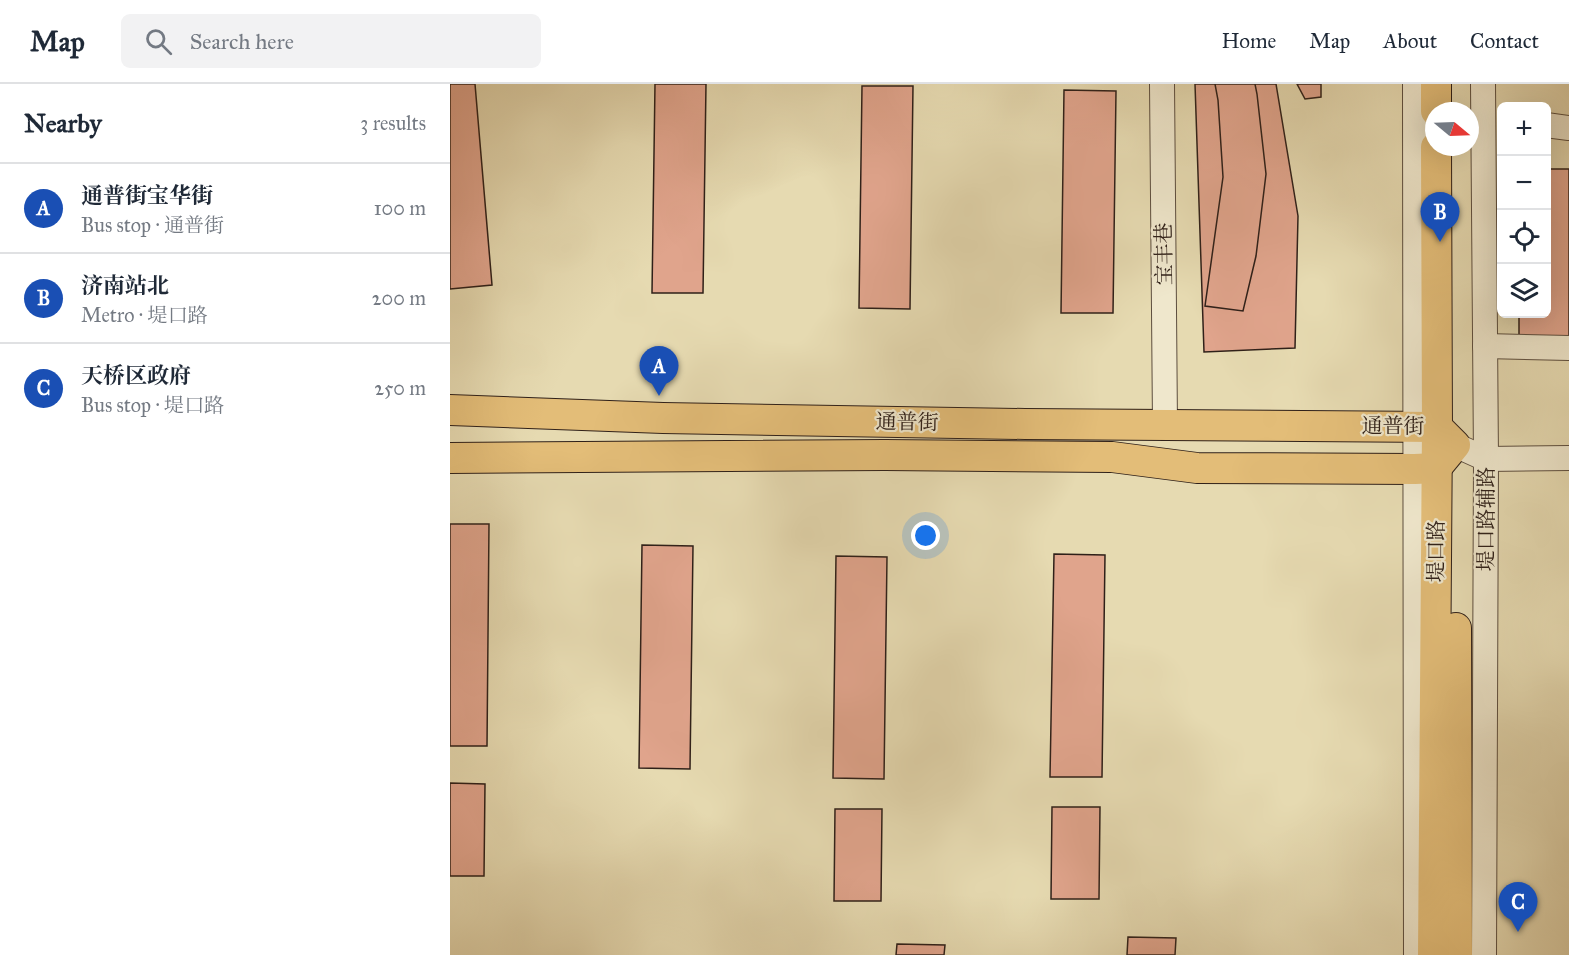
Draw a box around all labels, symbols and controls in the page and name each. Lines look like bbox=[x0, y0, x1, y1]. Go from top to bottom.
search box bbox=[121, 14, 541, 68]
text: Map bbox=[30, 24, 85, 59]
icon: search bbox=[142, 25, 175, 58]
text: Search here bbox=[190, 28, 294, 55]
text: Home bbox=[1221, 28, 1276, 54]
text: Map bbox=[1309, 28, 1350, 54]
text: About bbox=[1383, 28, 1437, 54]
text: Contact bbox=[1470, 28, 1539, 54]
north arrow bbox=[1425, 102, 1479, 156]
map controls bbox=[1497, 102, 1551, 318]
button: + bbox=[1497, 102, 1551, 156]
text: Nearby bbox=[24, 107, 102, 139]
text: 3 results bbox=[360, 111, 426, 135]
button: − bbox=[1497, 156, 1551, 210]
text: 通普街宝华街 bbox=[81, 182, 213, 209]
pin: B bbox=[1420, 192, 1460, 242]
text: A bbox=[37, 196, 50, 220]
text: 100 m bbox=[374, 196, 426, 220]
button: locate bbox=[1497, 210, 1551, 264]
text: Bus stop · 通普街 bbox=[81, 213, 224, 237]
street label: 宝丰巷 bbox=[1150, 222, 1178, 286]
button: layers bbox=[1497, 264, 1551, 318]
text: 济南站北 bbox=[81, 272, 169, 299]
text: B bbox=[37, 286, 50, 310]
text: 200 m bbox=[372, 286, 426, 310]
text: Metro · 堤口路 bbox=[81, 303, 207, 327]
pin: A bbox=[640, 346, 678, 396]
text: 天桥区政府 bbox=[81, 362, 191, 389]
text: C bbox=[37, 376, 50, 400]
text: 250 m bbox=[374, 376, 426, 400]
text: Bus stop · 堤口路 bbox=[81, 393, 224, 417]
street label: 通普街 bbox=[875, 408, 939, 436]
street label: 通普街 bbox=[1362, 413, 1425, 439]
street label: 堤口路辅路 bbox=[1473, 467, 1499, 572]
street label: 堤口路 bbox=[1423, 520, 1449, 583]
your location bbox=[911, 521, 940, 550]
pin: C bbox=[1498, 882, 1538, 932]

